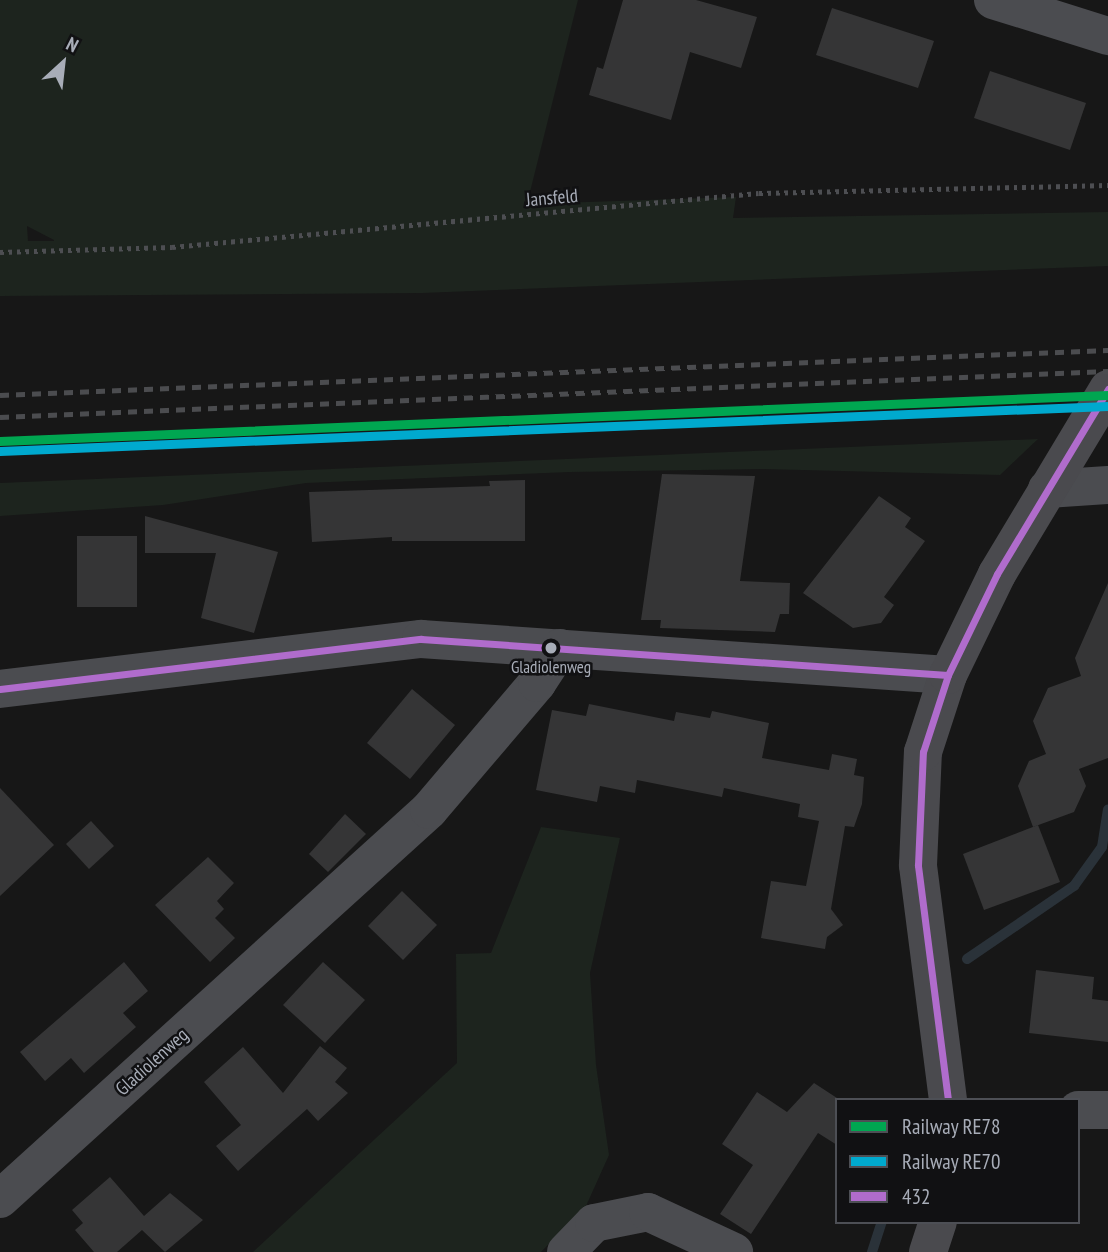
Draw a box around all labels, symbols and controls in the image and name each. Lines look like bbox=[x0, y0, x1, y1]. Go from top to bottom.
north arrow bbox=[28, 28, 98, 98]
text: N bbox=[63, 31, 83, 57]
street label: Jansfeld bbox=[525, 184, 579, 212]
marker: Gladiolenweg bbox=[544, 641, 558, 655]
place label: Gladiolenweg bbox=[511, 658, 591, 678]
street label: Gladiolenweg bbox=[111, 1024, 193, 1100]
legend bbox=[835, 1098, 1080, 1224]
text: Railway RE78 bbox=[902, 1113, 1000, 1140]
text: Railway RE70 bbox=[902, 1148, 1000, 1175]
text: 432 bbox=[902, 1183, 930, 1210]

